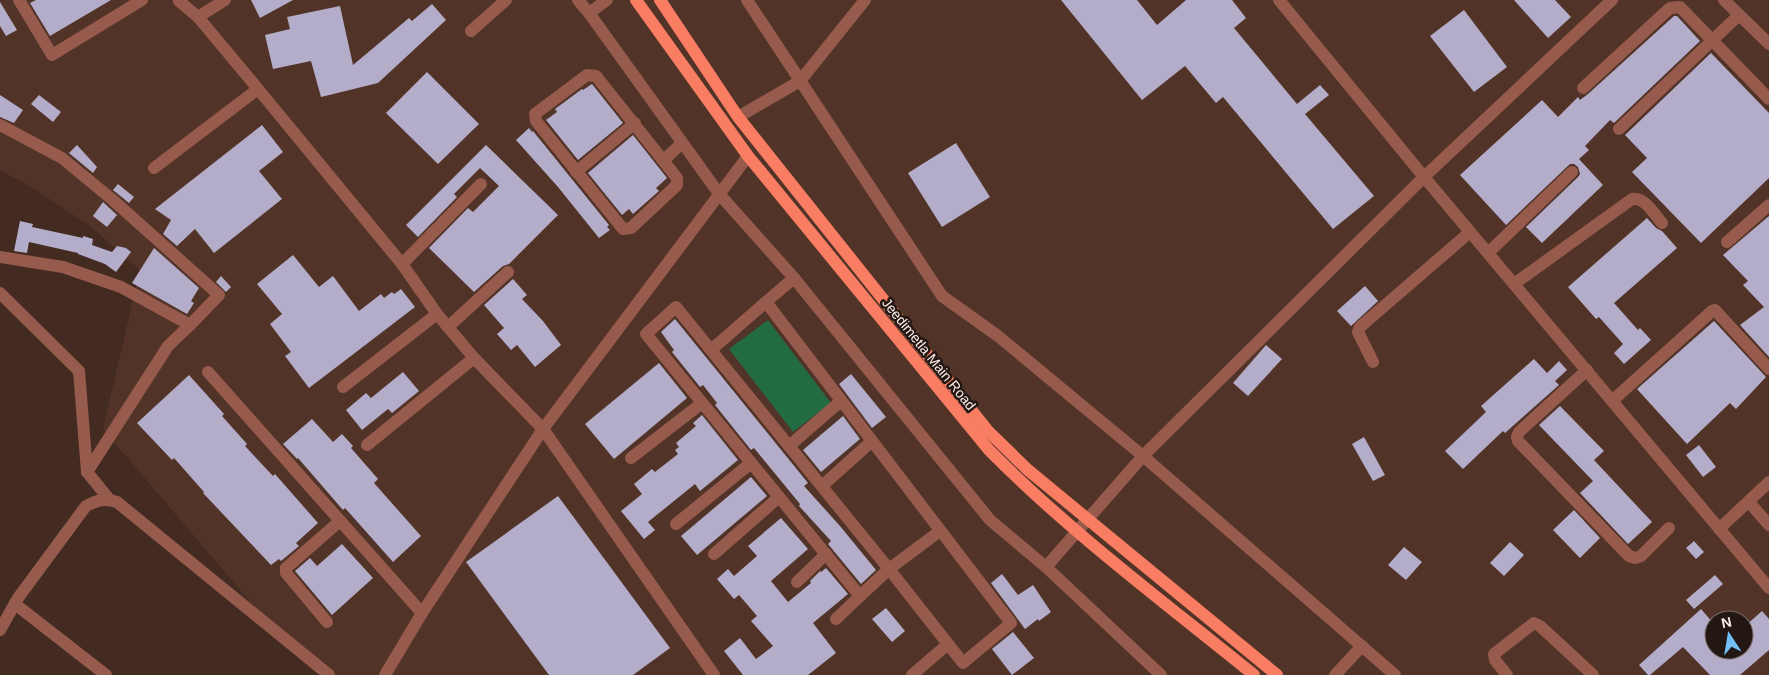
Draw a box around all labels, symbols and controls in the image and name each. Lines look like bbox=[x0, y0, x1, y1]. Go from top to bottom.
street label: Jeedimetla Main Road bbox=[879, 295, 979, 413]
north arrow bbox=[1704, 610, 1754, 660]
text: N bbox=[1720, 613, 1733, 631]

